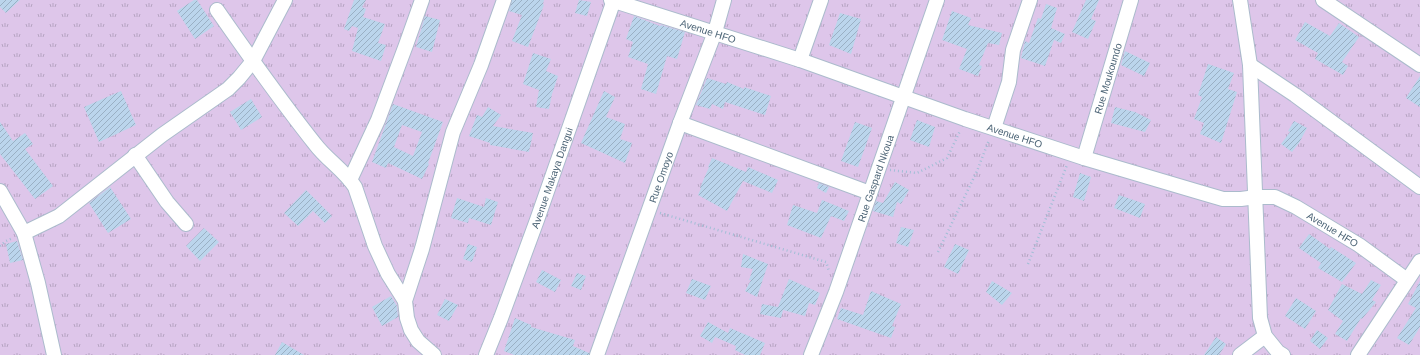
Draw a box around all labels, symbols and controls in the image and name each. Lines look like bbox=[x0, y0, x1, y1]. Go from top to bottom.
street label: Avenue HFO bbox=[679, 17, 738, 45]
street label: Rue Moukoundo bbox=[1092, 41, 1124, 115]
street label: Avenue HFO bbox=[986, 121, 1044, 150]
street label: Avenue Makaya Dangui bbox=[529, 126, 574, 230]
street label: Rue Gaspard Nkoua bbox=[855, 133, 896, 223]
street label: Rue Omoyo bbox=[646, 150, 675, 204]
street label: Avenue HFO bbox=[1305, 210, 1360, 249]

